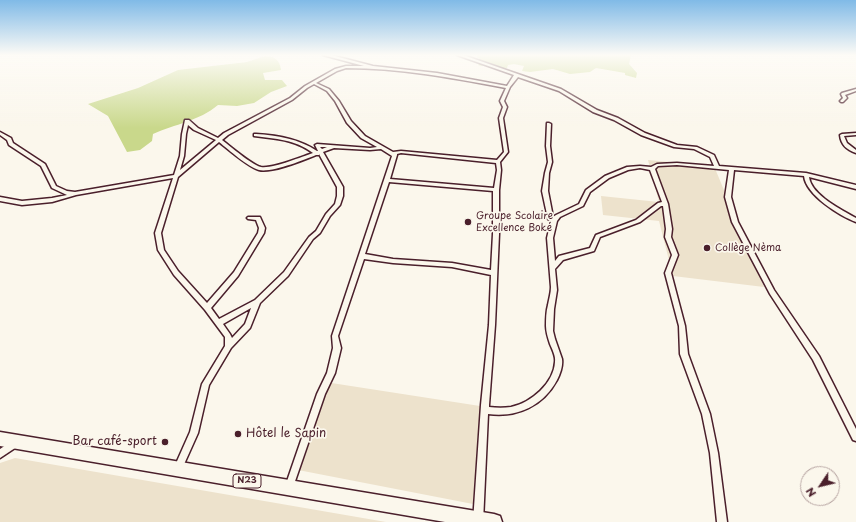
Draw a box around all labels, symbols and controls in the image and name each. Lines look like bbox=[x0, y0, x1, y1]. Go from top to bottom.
place label: Groupe Scolaire Excellence Boké bbox=[476, 210, 553, 234]
marker: Groupe Scolaire Excellence Boké bbox=[463, 217, 473, 227]
place label: Collège Nèma bbox=[715, 242, 781, 254]
marker: Collège Nèma bbox=[702, 243, 712, 253]
place label: Hôtel le Sapin bbox=[246, 427, 326, 441]
marker: Hôtel le Sapin bbox=[233, 429, 243, 439]
place label: Bar café-sport bbox=[73, 435, 157, 449]
marker: Bar café-sport bbox=[160, 437, 170, 447]
north arrow bbox=[800, 466, 840, 506]
road number: N23 bbox=[233, 474, 261, 488]
text: N bbox=[801, 484, 820, 501]

